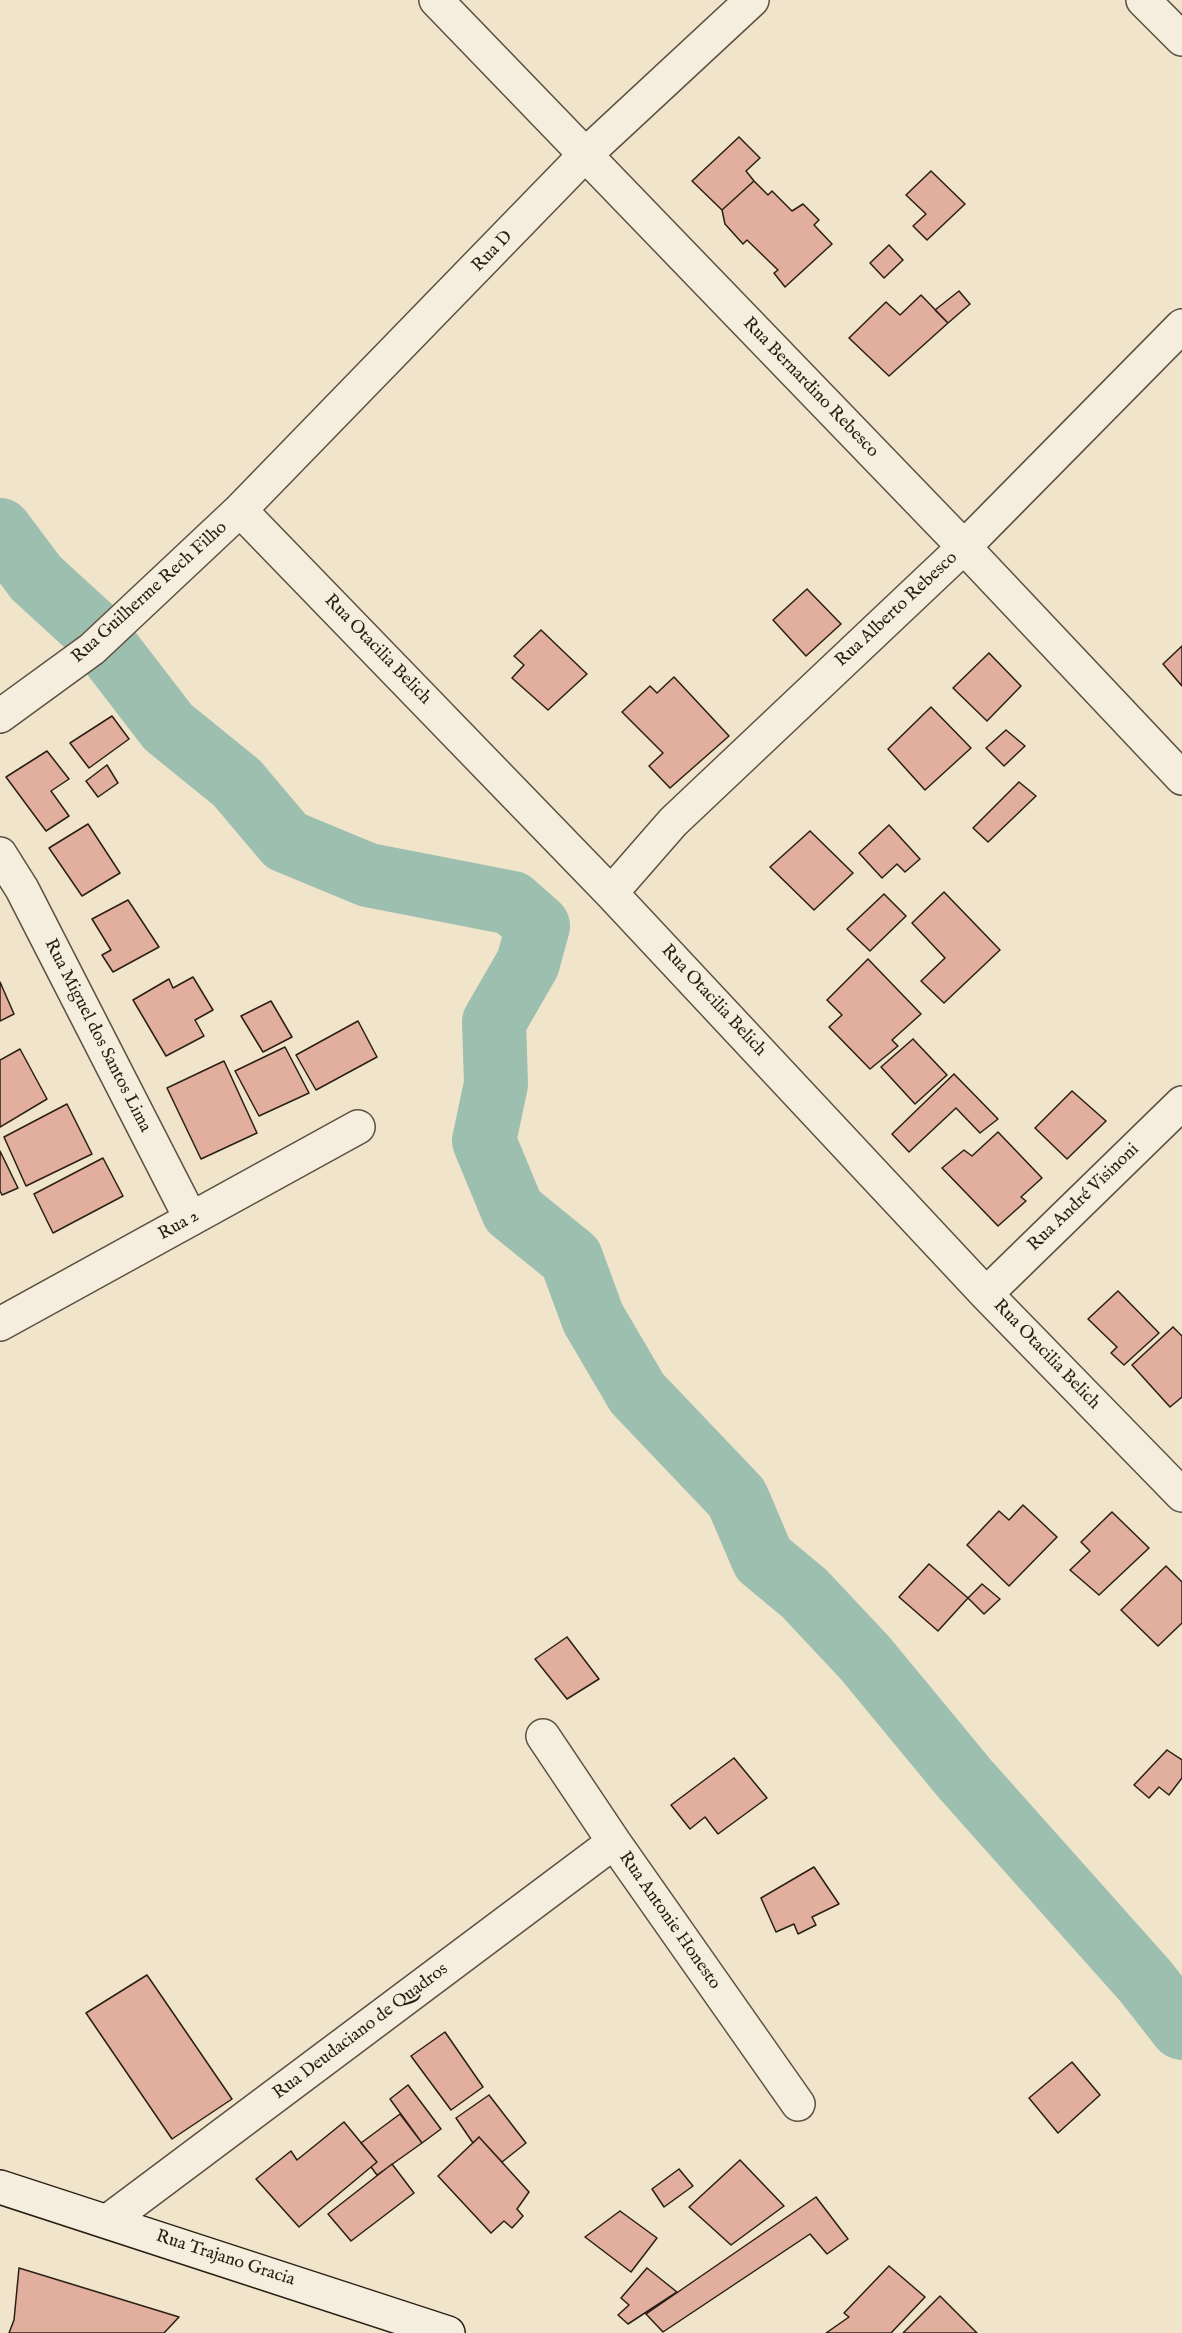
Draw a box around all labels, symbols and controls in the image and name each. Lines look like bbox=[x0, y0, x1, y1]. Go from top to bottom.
street label: Rua D bbox=[468, 227, 518, 277]
street label: Rua Bernardino Rebesco bbox=[737, 313, 883, 463]
street label: Rua Guilherme Rech Filho bbox=[68, 517, 232, 669]
street label: Rua Alberto Rebesco bbox=[831, 548, 963, 672]
street label: Rua Otacilia Belich bbox=[319, 590, 435, 710]
street label: Rua Miguel dos Santos Lima bbox=[39, 936, 155, 1136]
street label: Rua Otacilia Belich bbox=[656, 941, 770, 1061]
street label: Rua André Visinoni bbox=[1024, 1139, 1144, 1257]
street label: Rua 2 bbox=[155, 1206, 203, 1246]
street label: Rua Otacilia Belich bbox=[988, 1295, 1104, 1415]
street label: Rua Antonie Honesto bbox=[613, 1848, 725, 1994]
street label: Rua Deudaciano de Quadros bbox=[269, 1959, 453, 2105]
street label: Rua Trajano Gracia bbox=[153, 2226, 297, 2292]

